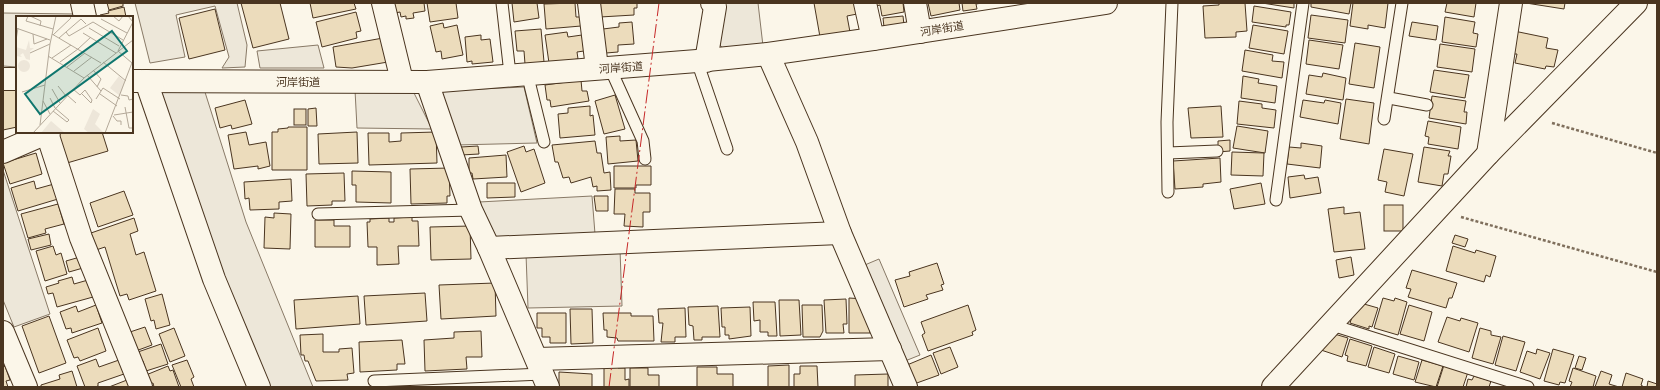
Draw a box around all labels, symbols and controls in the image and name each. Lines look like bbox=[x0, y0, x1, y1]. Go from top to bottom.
inset map bbox=[16, 16, 133, 133]
street label: 河岸街道 bbox=[919, 18, 965, 38]
street label: 河岸街道 bbox=[599, 59, 643, 75]
street label: 河岸街道 bbox=[276, 75, 320, 88]

